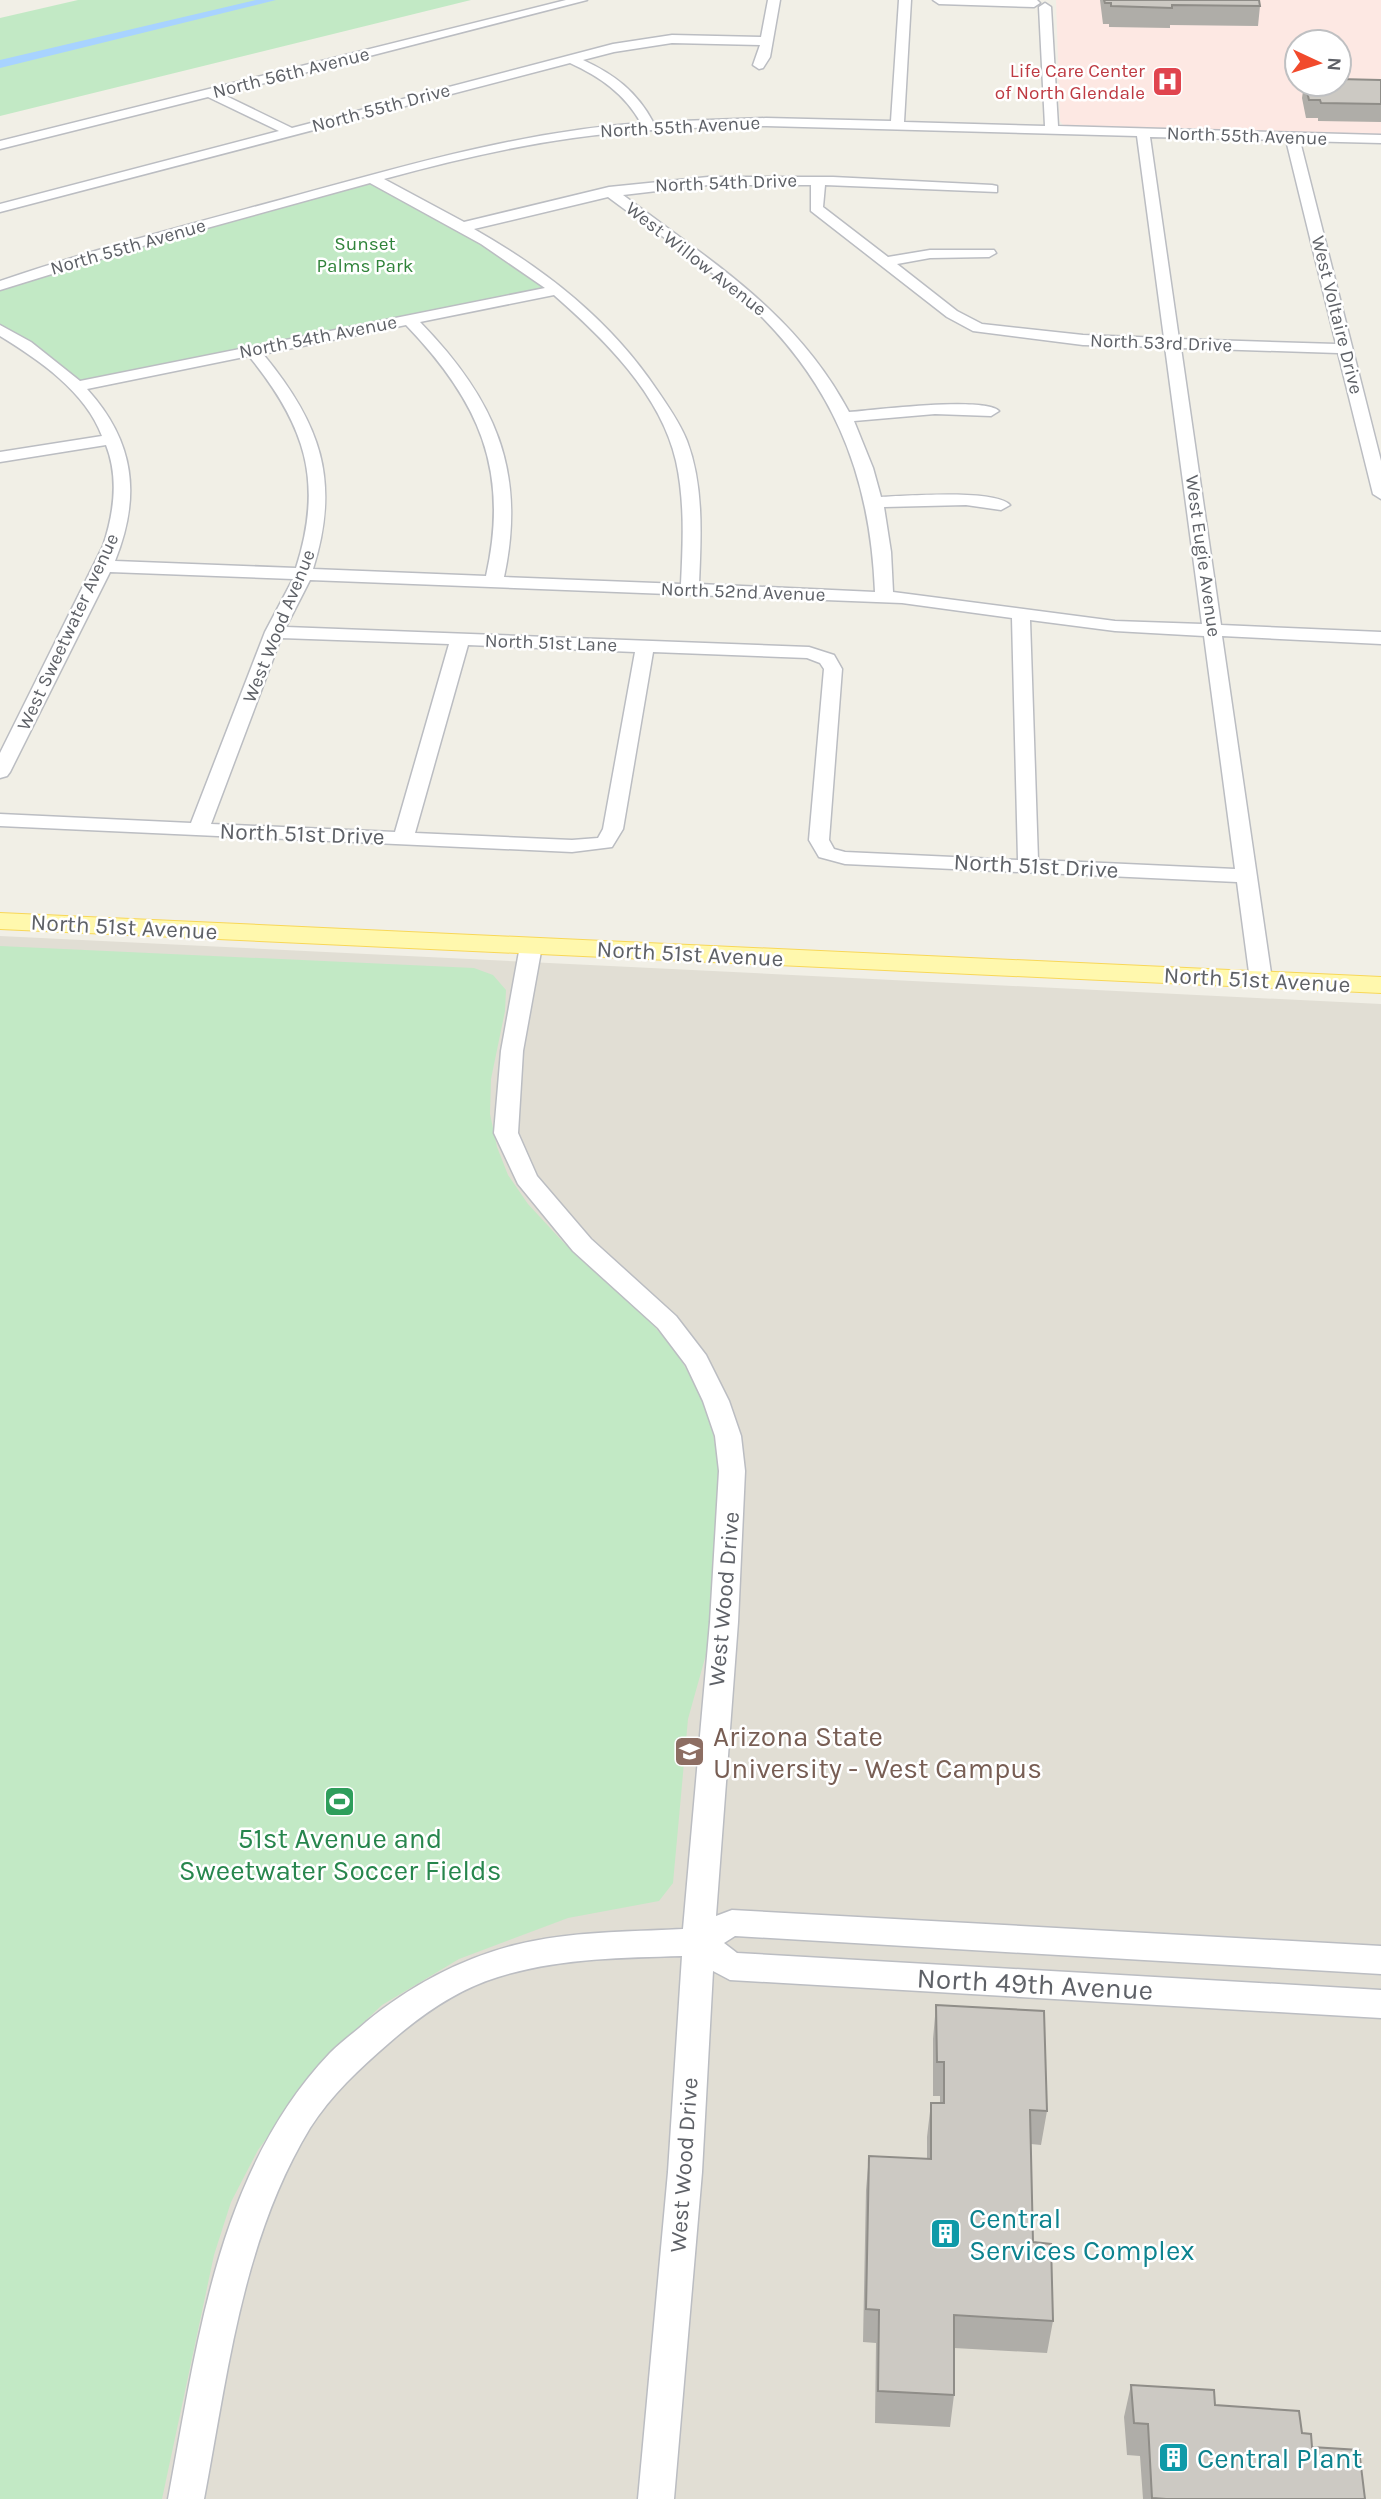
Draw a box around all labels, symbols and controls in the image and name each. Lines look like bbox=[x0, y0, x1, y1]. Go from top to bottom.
north arrow bbox=[1283, 28, 1353, 98]
street label: North 56th Avenue bbox=[210, 43, 372, 103]
text: N bbox=[1323, 57, 1345, 72]
place label: Life Care Center of North Glendale bbox=[995, 60, 1145, 104]
hospital icon: Life Care Center of North Glendale bbox=[1151, 65, 1185, 99]
street label: North 55th Drive bbox=[309, 79, 453, 137]
street label: North 55th Avenue bbox=[599, 112, 761, 142]
street label: North 55th Avenue bbox=[1166, 122, 1328, 150]
street label: North 54th Drive bbox=[655, 170, 797, 196]
street label: West Willow Avenue bbox=[621, 197, 771, 321]
street label: North 55th Avenue bbox=[48, 214, 208, 280]
park label: Sunset Palms Park bbox=[316, 233, 414, 277]
street label: West Voltaire Drive bbox=[1307, 234, 1367, 396]
street label: North 54th Avenue bbox=[237, 311, 399, 363]
street label: North 53rd Drive bbox=[1089, 330, 1233, 356]
street label: West Eugie Avenue bbox=[1181, 474, 1225, 638]
street label: West Sweetwater Avenue bbox=[13, 530, 123, 734]
street label: West Wood Avenue bbox=[238, 546, 320, 706]
street label: North 52nd Avenue bbox=[660, 578, 826, 606]
street label: North 51st Lane bbox=[484, 630, 618, 656]
street label: North 51st Drive bbox=[219, 818, 385, 850]
street label: North 51st Drive bbox=[953, 848, 1119, 884]
street label: North 51st Avenue bbox=[30, 909, 218, 945]
street label: North 51st Avenue bbox=[596, 936, 784, 972]
street label: North 51st Avenue bbox=[1163, 962, 1351, 998]
street label: West Wood Drive bbox=[703, 1510, 745, 1688]
place label: Arizona State University - West Campus bbox=[713, 1720, 1042, 1785]
school or university icon: Arizona State University - West Campus bbox=[673, 1735, 707, 1769]
sports icon: 51st Avenue and Sweetwater Soccer Fields bbox=[323, 1784, 357, 1818]
place label: 51st Avenue and Sweetwater Soccer Fields bbox=[179, 1822, 501, 1887]
street label: North 49th Avenue bbox=[916, 1961, 1154, 2007]
street label: West Wood Drive bbox=[664, 2076, 704, 2254]
place label: Central Services Complex bbox=[969, 2202, 1195, 2267]
building icon: Central Services Complex bbox=[929, 2217, 963, 2251]
building icon: Central Plant bbox=[1157, 2441, 1191, 2475]
place label: Central Plant bbox=[1197, 2442, 1362, 2475]

